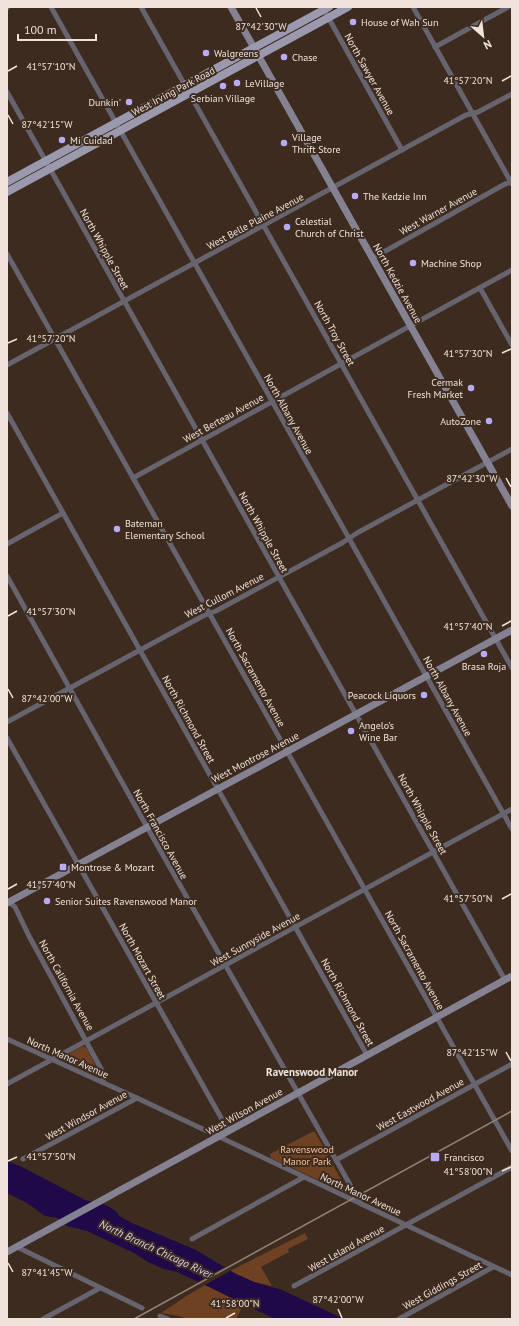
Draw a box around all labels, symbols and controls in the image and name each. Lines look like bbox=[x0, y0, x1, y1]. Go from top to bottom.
scale bar bbox=[18, 16, 96, 42]
place label: House of Wah Sun bbox=[361, 16, 438, 29]
north arrow bbox=[463, 16, 503, 56]
marker: House of Wah Sun bbox=[348, 17, 358, 27]
text: 87°42'30"W bbox=[235, 20, 287, 33]
text: 100 m bbox=[24, 22, 57, 37]
street label: North Sawyer Avenue bbox=[342, 31, 397, 117]
text: N bbox=[481, 37, 494, 53]
place label: Walgreens bbox=[214, 47, 258, 60]
marker: Walgreens bbox=[201, 48, 211, 58]
place label: Chase bbox=[292, 51, 317, 64]
marker: Chase bbox=[279, 52, 289, 62]
text: 41°57'10"N bbox=[26, 60, 76, 73]
street label: West Irving Park Road bbox=[129, 64, 217, 119]
text: 41°57'20"N bbox=[443, 74, 493, 87]
place label: LeVillage bbox=[245, 77, 284, 90]
marker: LeVillage bbox=[232, 78, 242, 88]
marker: Serbian Village bbox=[218, 81, 228, 91]
place label: Serbian Village bbox=[191, 92, 255, 105]
place label: Dunkin' bbox=[88, 96, 121, 109]
marker: Dunkin' bbox=[124, 97, 134, 107]
text: 87°42'15"W bbox=[21, 118, 73, 131]
place label: Village Thrift Store bbox=[291, 131, 341, 156]
place label: Mi Cuidad bbox=[70, 134, 113, 147]
marker: Mi Cuidad bbox=[57, 135, 67, 145]
marker: Village Thrift Store bbox=[279, 138, 289, 148]
street label: West Warner Avenue bbox=[397, 185, 479, 238]
street label: West Belle Plaine Avenue bbox=[205, 190, 306, 253]
place label: The Kedzie Inn bbox=[363, 190, 427, 203]
marker: The Kedzie Inn bbox=[350, 191, 360, 201]
street label: North Whipple Street bbox=[77, 206, 133, 293]
place label: Celestial Church of Christ bbox=[295, 215, 364, 240]
marker: Celestial Church of Christ bbox=[282, 222, 292, 232]
street label: North Kedzie Avenue bbox=[370, 241, 425, 325]
place label: Machine Shop bbox=[421, 257, 481, 270]
marker: Machine Shop bbox=[408, 258, 418, 268]
street label: North Troy Street bbox=[311, 298, 358, 369]
text: 41°57'20"N bbox=[26, 332, 76, 345]
text: 41°57'30"N bbox=[443, 347, 493, 360]
street label: North Albany Avenue bbox=[261, 372, 316, 457]
place label: Cermak Fresh Market bbox=[408, 376, 464, 401]
marker: Cermak Fresh Market bbox=[466, 383, 476, 393]
street label: West Berteau Avenue bbox=[181, 391, 266, 446]
place label: AutoZone bbox=[440, 415, 481, 428]
marker: AutoZone bbox=[484, 416, 494, 426]
text: 87°42'30"W bbox=[446, 472, 498, 485]
street label: North Whipple Street bbox=[236, 489, 292, 576]
place label: Bateman Elementary School bbox=[125, 517, 205, 542]
marker: Bateman Elementary School bbox=[112, 524, 122, 534]
street label: West Cullom Avenue bbox=[182, 570, 266, 621]
text: 41°57'30"N bbox=[26, 605, 76, 618]
text: 41°57'40"N bbox=[443, 620, 493, 633]
street label: North Sacramento Avenue bbox=[223, 625, 288, 729]
marker: Brasa Roja bbox=[479, 649, 489, 659]
street label: North Albany Avenue bbox=[420, 654, 475, 739]
place label: Brasa Roja bbox=[462, 660, 506, 673]
street label: North Richmond Street bbox=[159, 673, 218, 766]
place label: Peacock Liquors bbox=[348, 689, 416, 702]
marker: Peacock Liquors bbox=[419, 690, 429, 700]
text: 87°42'00"W bbox=[21, 692, 73, 705]
place label: Angelo’s Wine Bar bbox=[359, 719, 398, 744]
marker: Angelo’s Wine Bar bbox=[346, 726, 356, 736]
street label: West Montrose Avenue bbox=[209, 729, 301, 786]
street label: North Whipple Street bbox=[395, 771, 451, 858]
street label: North Francisco Avenue bbox=[130, 787, 191, 882]
place label: Montrose & Mozart bbox=[71, 861, 155, 874]
marker: Montrose & Mozart bbox=[58, 862, 68, 872]
text: 41°57'40"N bbox=[26, 878, 76, 891]
text: 41°57'50"N bbox=[443, 892, 493, 905]
place label: Senior Suites Ravenswood Manor bbox=[55, 895, 198, 908]
marker: Senior Suites Ravenswood Manor bbox=[42, 896, 52, 906]
street label: North Sacramento Avenue bbox=[382, 908, 447, 1012]
street label: West Sunnyside Avenue bbox=[208, 909, 302, 969]
street label: North Mozart Street bbox=[116, 921, 169, 1002]
street label: North California Avenue bbox=[36, 938, 97, 1033]
street label: North Richmond Street bbox=[318, 956, 377, 1049]
street label: North Manor Avenue bbox=[25, 1034, 111, 1081]
text: 87°42'15"W bbox=[446, 1046, 498, 1059]
district label: Ravenswood Manor bbox=[266, 1065, 358, 1079]
street label: West Eastwood Avenue bbox=[374, 1075, 466, 1134]
street label: West Wilson Avenue bbox=[204, 1085, 285, 1138]
street label: West Windsor Avenue bbox=[43, 1088, 129, 1143]
park label: Ravenswood Manor Park bbox=[280, 1143, 334, 1168]
text: 41°57'50"N bbox=[26, 1150, 76, 1163]
marker: Francisco bbox=[429, 1151, 441, 1163]
place label: Francisco bbox=[444, 1151, 484, 1164]
text: 41°58'00"N bbox=[443, 1165, 493, 1178]
street label: North Manor Avenue bbox=[318, 1170, 403, 1219]
water label: North Branch Chicago River bbox=[97, 1217, 216, 1282]
street label: West Leland Avenue bbox=[306, 1222, 387, 1275]
street label: West Giddings Street bbox=[400, 1258, 485, 1313]
text: 87°41'45"W bbox=[21, 1266, 73, 1279]
text: 87°42'00"W bbox=[312, 1293, 364, 1306]
text: 41°58'00"N bbox=[210, 1297, 260, 1310]

